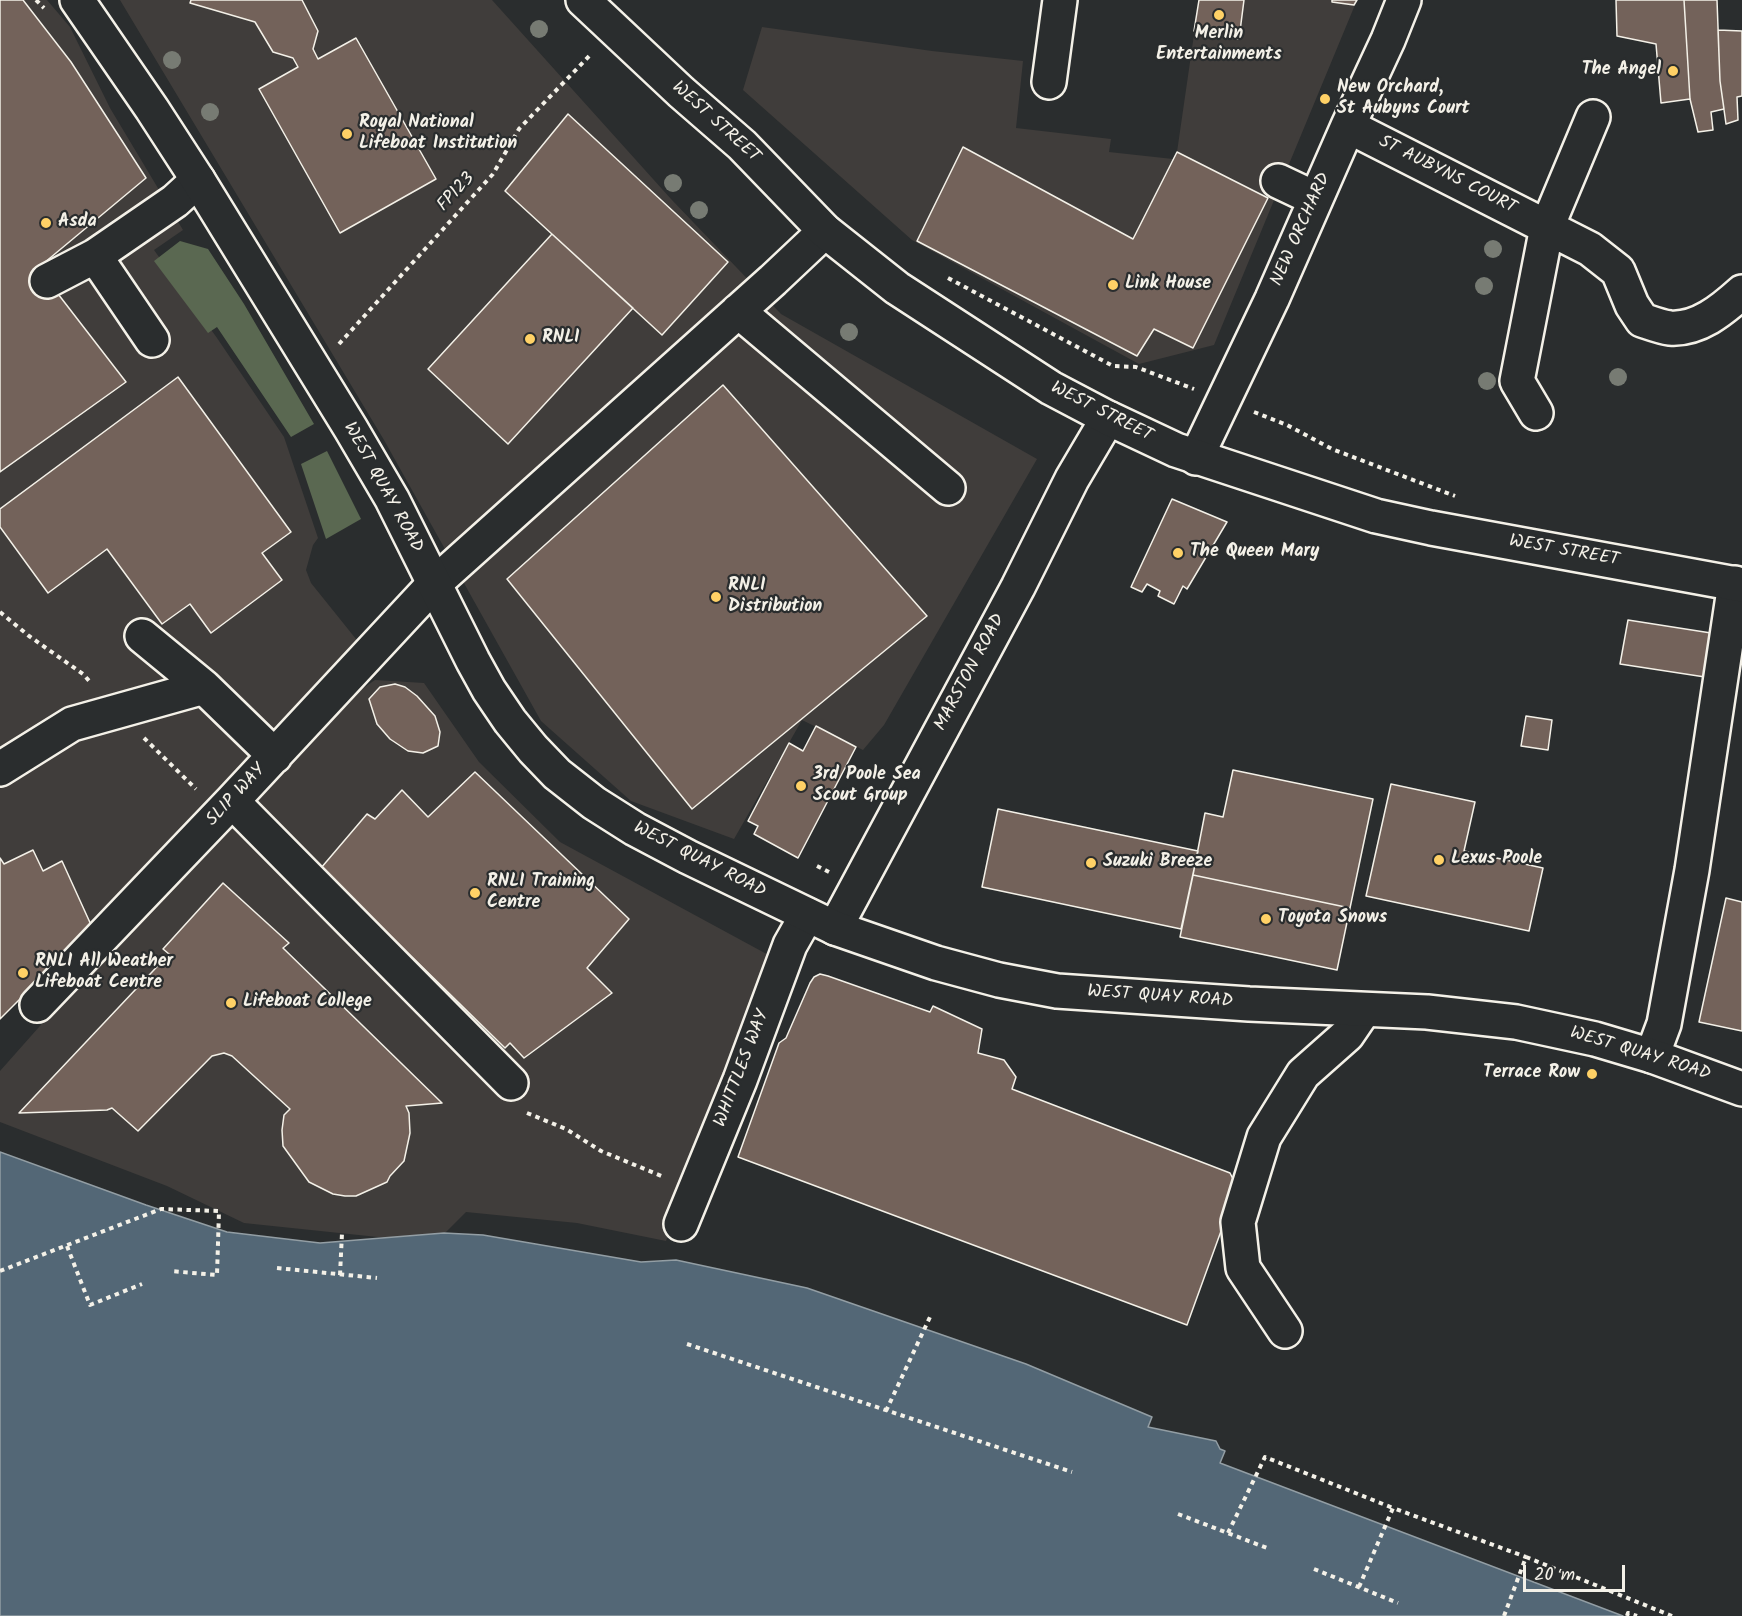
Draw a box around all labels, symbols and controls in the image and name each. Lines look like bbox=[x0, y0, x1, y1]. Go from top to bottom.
marker: Merlin Entertainments bbox=[1212, 8, 1226, 22]
place label: Merlin Entertainments bbox=[1156, 24, 1282, 66]
place label: The Angel bbox=[1582, 60, 1661, 82]
marker: The Angel bbox=[1666, 64, 1680, 78]
street label: WEST STREET bbox=[666, 78, 764, 168]
place label: New Orchard, St Aubyns Court bbox=[1337, 78, 1470, 121]
marker: New Orchard, St Aubyns Court bbox=[1318, 92, 1332, 106]
place label: Royal National Lifeboat Institution bbox=[359, 113, 517, 156]
marker: Royal National Lifeboat Institution bbox=[340, 127, 354, 141]
street label: ST AUBYNS COURT bbox=[1375, 132, 1519, 220]
street label: FP123 bbox=[434, 169, 480, 217]
street label: NEW ORCHARD bbox=[1267, 170, 1337, 290]
place label: Asda bbox=[58, 212, 97, 234]
marker: Asda bbox=[39, 216, 53, 230]
place label: Link House bbox=[1125, 274, 1211, 296]
marker: Link House bbox=[1106, 278, 1120, 292]
place label: RNLI bbox=[542, 328, 580, 350]
marker: RNLI bbox=[523, 332, 537, 346]
street label: WEST STREET bbox=[1046, 378, 1156, 448]
street label: WEST QUAY ROAD bbox=[337, 419, 427, 557]
street label: WEST STREET bbox=[1507, 532, 1621, 572]
place label: The Queen Mary bbox=[1190, 542, 1319, 564]
marker: The Queen Mary bbox=[1171, 546, 1185, 560]
place label: RNLI Distribution bbox=[728, 576, 822, 618]
marker: RNLI Distribution bbox=[709, 590, 723, 604]
street label: MARSTON ROAD bbox=[931, 611, 1011, 735]
street label: SLIP WAY bbox=[203, 760, 271, 832]
place label: 3rd Poole Sea Scout Group bbox=[813, 765, 921, 808]
marker: 3rd Poole Sea Scout Group bbox=[794, 779, 808, 793]
street label: WEST QUAY ROAD bbox=[629, 818, 769, 904]
place label: Lexus Poole bbox=[1451, 849, 1542, 871]
place label: Suzuki Breeze bbox=[1103, 852, 1212, 874]
marker: Lexus Poole bbox=[1432, 853, 1446, 867]
marker: Suzuki Breeze bbox=[1084, 856, 1098, 870]
place label: RNLI Training Centre bbox=[487, 872, 595, 914]
marker: RNLI Training Centre bbox=[468, 886, 482, 900]
place label: Toyota Snows bbox=[1278, 908, 1387, 930]
marker: Toyota Snows bbox=[1259, 912, 1273, 926]
place label: RNLI All Weather Lifeboat Centre bbox=[35, 952, 173, 994]
marker: RNLI All Weather Lifeboat Centre bbox=[16, 966, 30, 980]
street label: WEST QUAY ROAD bbox=[1086, 982, 1234, 1014]
place label: Lifeboat College bbox=[243, 992, 372, 1014]
marker: Lifeboat College bbox=[224, 996, 238, 1010]
street label: WHITTLES WAY bbox=[711, 1007, 775, 1131]
street label: WEST QUAY ROAD bbox=[1567, 1023, 1713, 1087]
place label: Terrace Row bbox=[1483, 1063, 1580, 1085]
marker: Terrace Row bbox=[1585, 1067, 1599, 1081]
scale bar bbox=[1526, 1553, 1628, 1591]
text: 20 m bbox=[1534, 1561, 1575, 1590]

